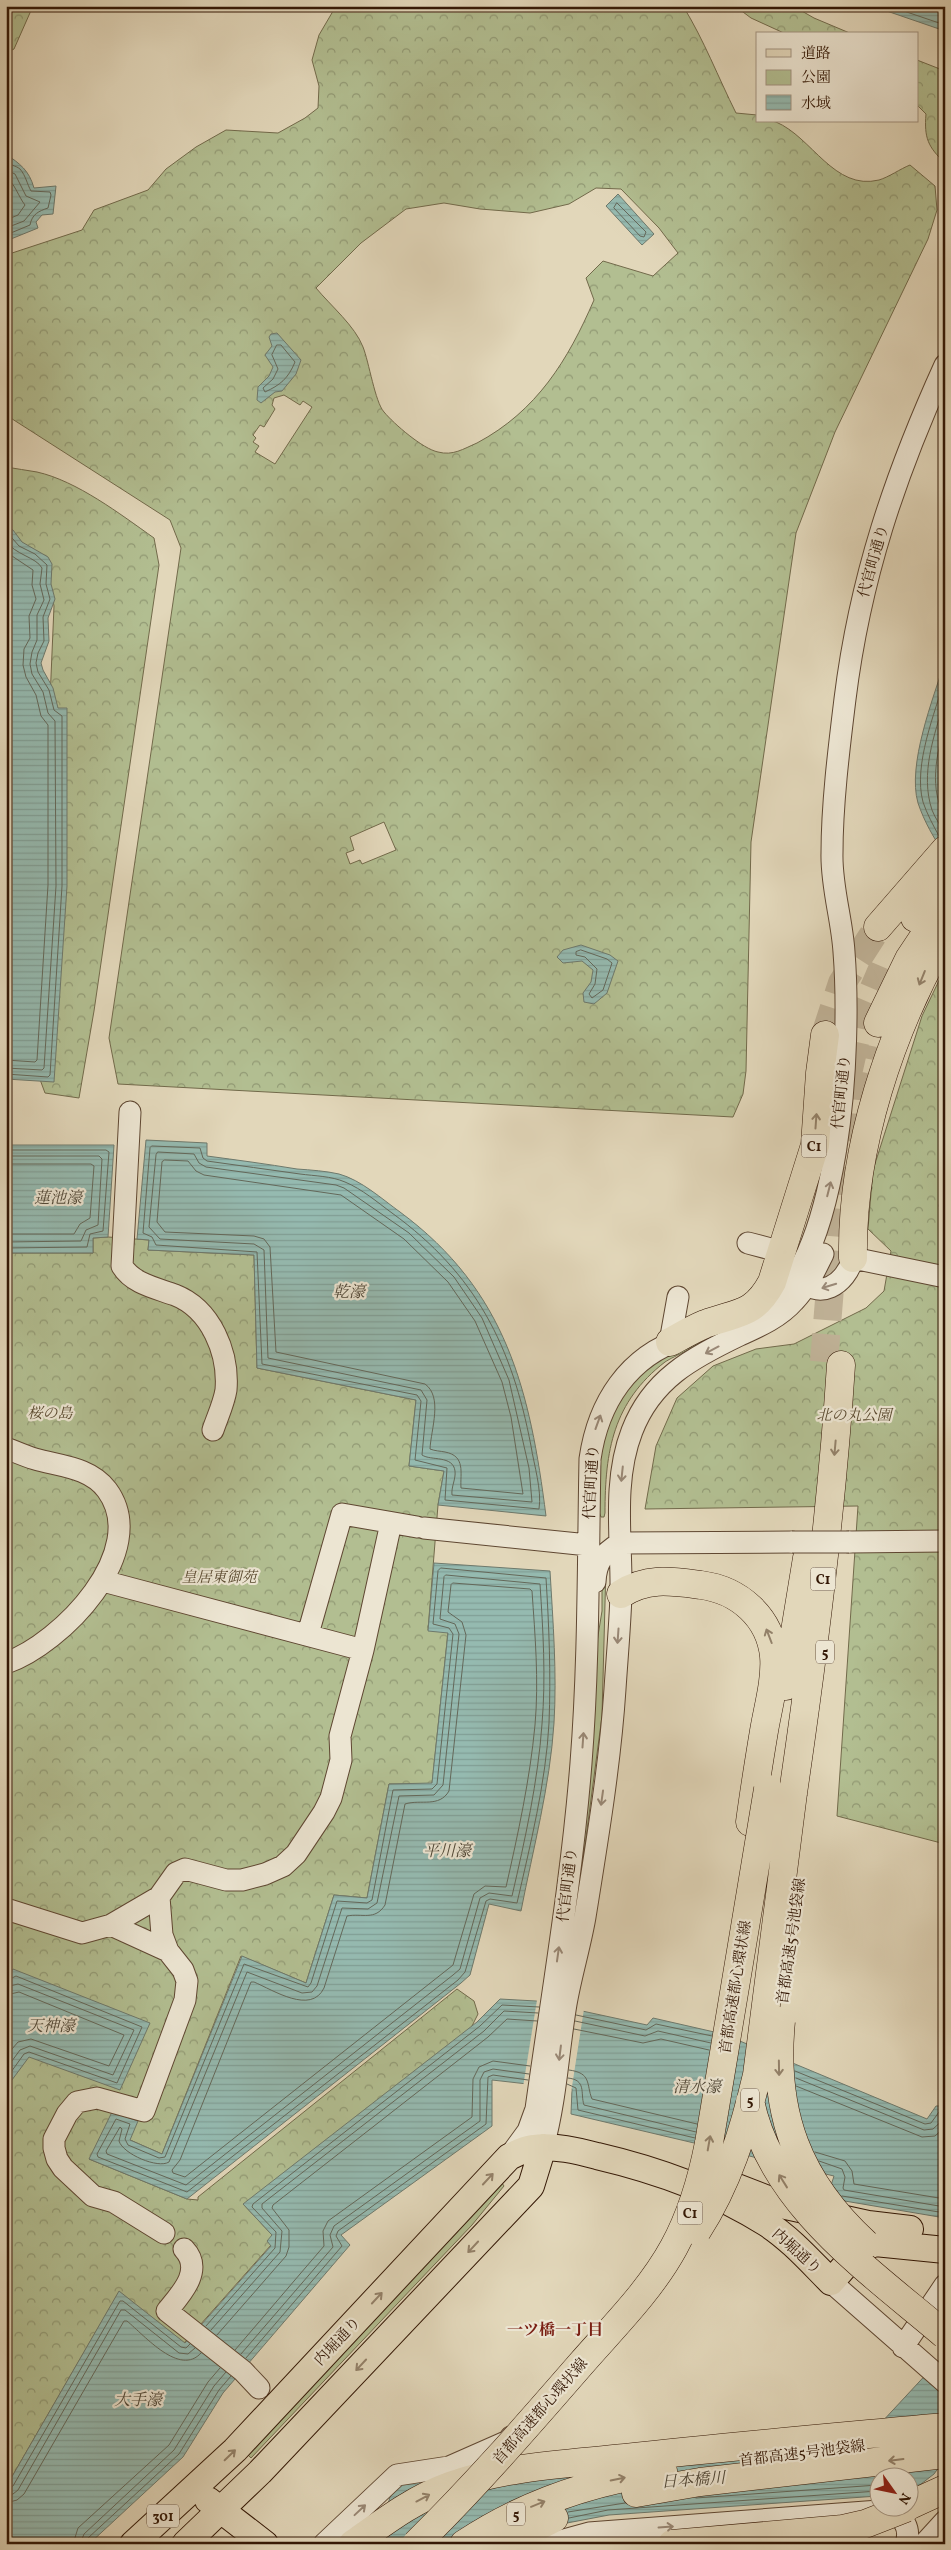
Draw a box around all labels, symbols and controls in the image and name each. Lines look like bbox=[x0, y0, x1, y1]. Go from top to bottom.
legend bbox=[756, 32, 918, 122]
text: 道路 bbox=[801, 44, 831, 65]
text: 公園 bbox=[801, 68, 831, 89]
text: 水域 bbox=[801, 94, 831, 115]
street label: 代官町通り bbox=[854, 522, 895, 600]
one-way arrow bbox=[917, 970, 926, 985]
street label: 代官町通り bbox=[828, 1054, 857, 1131]
one-way arrow bbox=[812, 1113, 821, 1129]
road number: C1 bbox=[802, 1134, 826, 1158]
one-way arrow bbox=[825, 1182, 834, 1198]
water label: 蓮池濠 bbox=[34, 1188, 85, 1210]
water label: 乾濠 bbox=[333, 1282, 368, 1304]
one-way arrow bbox=[822, 1282, 838, 1292]
one-way arrow bbox=[705, 1345, 720, 1355]
park label: 桜の島 bbox=[27, 1404, 73, 1425]
park label: 北の丸公園 bbox=[816, 1406, 894, 1427]
one-way arrow bbox=[594, 1414, 604, 1430]
one-way arrow bbox=[831, 1440, 840, 1456]
street label: 代官町通り bbox=[580, 1444, 605, 1520]
one-way arrow bbox=[617, 1466, 627, 1482]
park label: 皇居東御苑 bbox=[181, 1568, 258, 1589]
road number: C1 bbox=[810, 1568, 836, 1590]
one-way arrow bbox=[613, 1628, 623, 1644]
one-way arrow bbox=[764, 1629, 773, 1644]
road number: 5 bbox=[816, 1640, 834, 1664]
one-way arrow bbox=[578, 1733, 587, 1749]
one-way arrow bbox=[596, 1790, 606, 1806]
water label: 平川濠 bbox=[423, 1841, 474, 1863]
street label: 代官町通り bbox=[553, 1847, 583, 1924]
street label: 首都高速5号池袋線 bbox=[773, 1877, 812, 2006]
street label: 首都高速都心環状線 bbox=[716, 1919, 757, 2056]
one-way arrow bbox=[554, 1946, 564, 1962]
water label: 天神濠 bbox=[27, 2016, 78, 2038]
one-way arrow bbox=[555, 2044, 565, 2060]
one-way arrow bbox=[774, 2060, 784, 2076]
water label: 清水濠 bbox=[673, 2077, 724, 2099]
road number: 5 bbox=[741, 2088, 759, 2112]
one-way arrow bbox=[704, 2135, 714, 2151]
one-way arrow bbox=[482, 2173, 494, 2186]
one-way arrow bbox=[778, 2174, 788, 2188]
road number: C1 bbox=[678, 2202, 702, 2224]
street label: 内堀通り bbox=[767, 2224, 825, 2280]
one-way arrow bbox=[467, 2241, 479, 2254]
one-way arrow bbox=[371, 2292, 383, 2305]
street label: 内堀通り bbox=[310, 2313, 366, 2371]
district label: 一ツ橋一丁目 bbox=[507, 2320, 603, 2342]
street label: 首都高速都心環状線 bbox=[489, 2354, 593, 2470]
one-way arrow bbox=[355, 2359, 367, 2372]
water label: 大手濠 bbox=[114, 2390, 165, 2412]
street label: 首都高速5号池袋線 bbox=[738, 2436, 867, 2473]
one-way arrow bbox=[223, 2449, 236, 2461]
one-way arrow bbox=[889, 2455, 905, 2465]
water label: 日本橋川 bbox=[660, 2468, 728, 2494]
north arrow bbox=[868, 2468, 918, 2518]
one-way arrow bbox=[609, 2474, 625, 2483]
text: N bbox=[893, 2489, 914, 2508]
one-way arrow bbox=[415, 2493, 430, 2502]
one-way arrow bbox=[530, 2499, 545, 2509]
road number: 5 bbox=[507, 2502, 525, 2526]
road number: 301 bbox=[147, 2504, 179, 2528]
one-way arrow bbox=[353, 2504, 366, 2516]
one-way arrow bbox=[658, 2522, 674, 2532]

